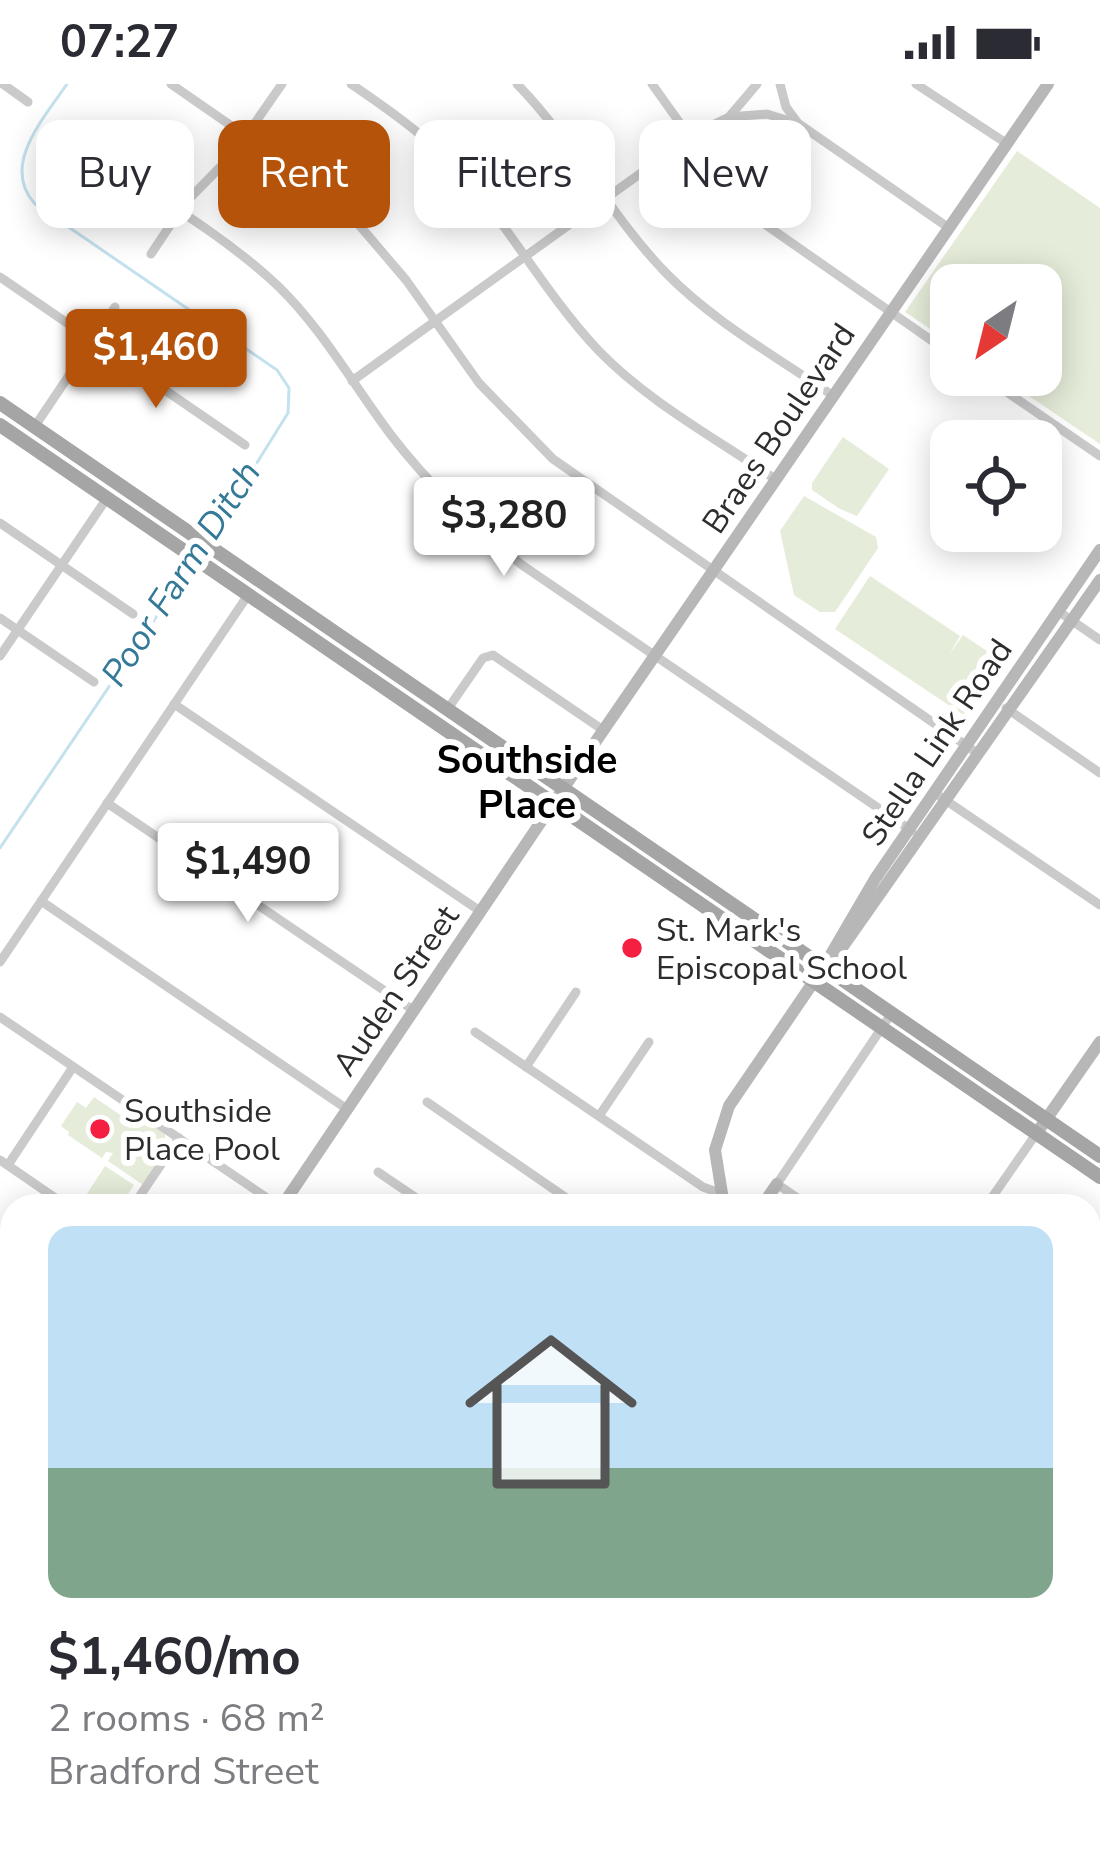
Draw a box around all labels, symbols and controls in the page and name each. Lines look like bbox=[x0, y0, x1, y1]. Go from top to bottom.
text: 07:27 bbox=[60, 12, 179, 73]
chip: Buy bbox=[36, 120, 194, 228]
chip: Rent bbox=[218, 120, 390, 228]
chip: Filters bbox=[414, 120, 615, 228]
chip: New bbox=[639, 120, 811, 228]
north arrow bbox=[930, 264, 1062, 396]
map controls bbox=[930, 264, 1062, 552]
pin: $1,460 bbox=[58, 309, 254, 411]
street label: Braes Boulevard bbox=[692, 315, 866, 543]
text: $1,460 bbox=[93, 321, 219, 374]
button: locate bbox=[930, 420, 1062, 552]
water label: Poor Farm Ditch bbox=[90, 452, 273, 696]
pin: $3,280 bbox=[406, 477, 602, 579]
text: $3,280 bbox=[441, 489, 567, 542]
street label: Stella Link Road bbox=[851, 630, 1023, 855]
district label: Southside Place bbox=[437, 734, 617, 832]
pin: $1,490 bbox=[150, 823, 346, 925]
text: $1,490 bbox=[185, 835, 311, 888]
street label: Auden Street bbox=[323, 896, 470, 1085]
place label: St. Mark's Episcopal School bbox=[656, 908, 907, 991]
marker: St. Mark's Episcopal School bbox=[619, 935, 645, 961]
place label: Southside Place Pool bbox=[124, 1089, 280, 1172]
marker: Southside Place Pool bbox=[87, 1116, 113, 1142]
icon: home bbox=[443, 1304, 659, 1520]
text: $1,460/mo bbox=[48, 1622, 301, 1692]
text: 2 rooms · 68 m² bbox=[48, 1692, 325, 1745]
text: Bradford Street bbox=[48, 1745, 319, 1798]

